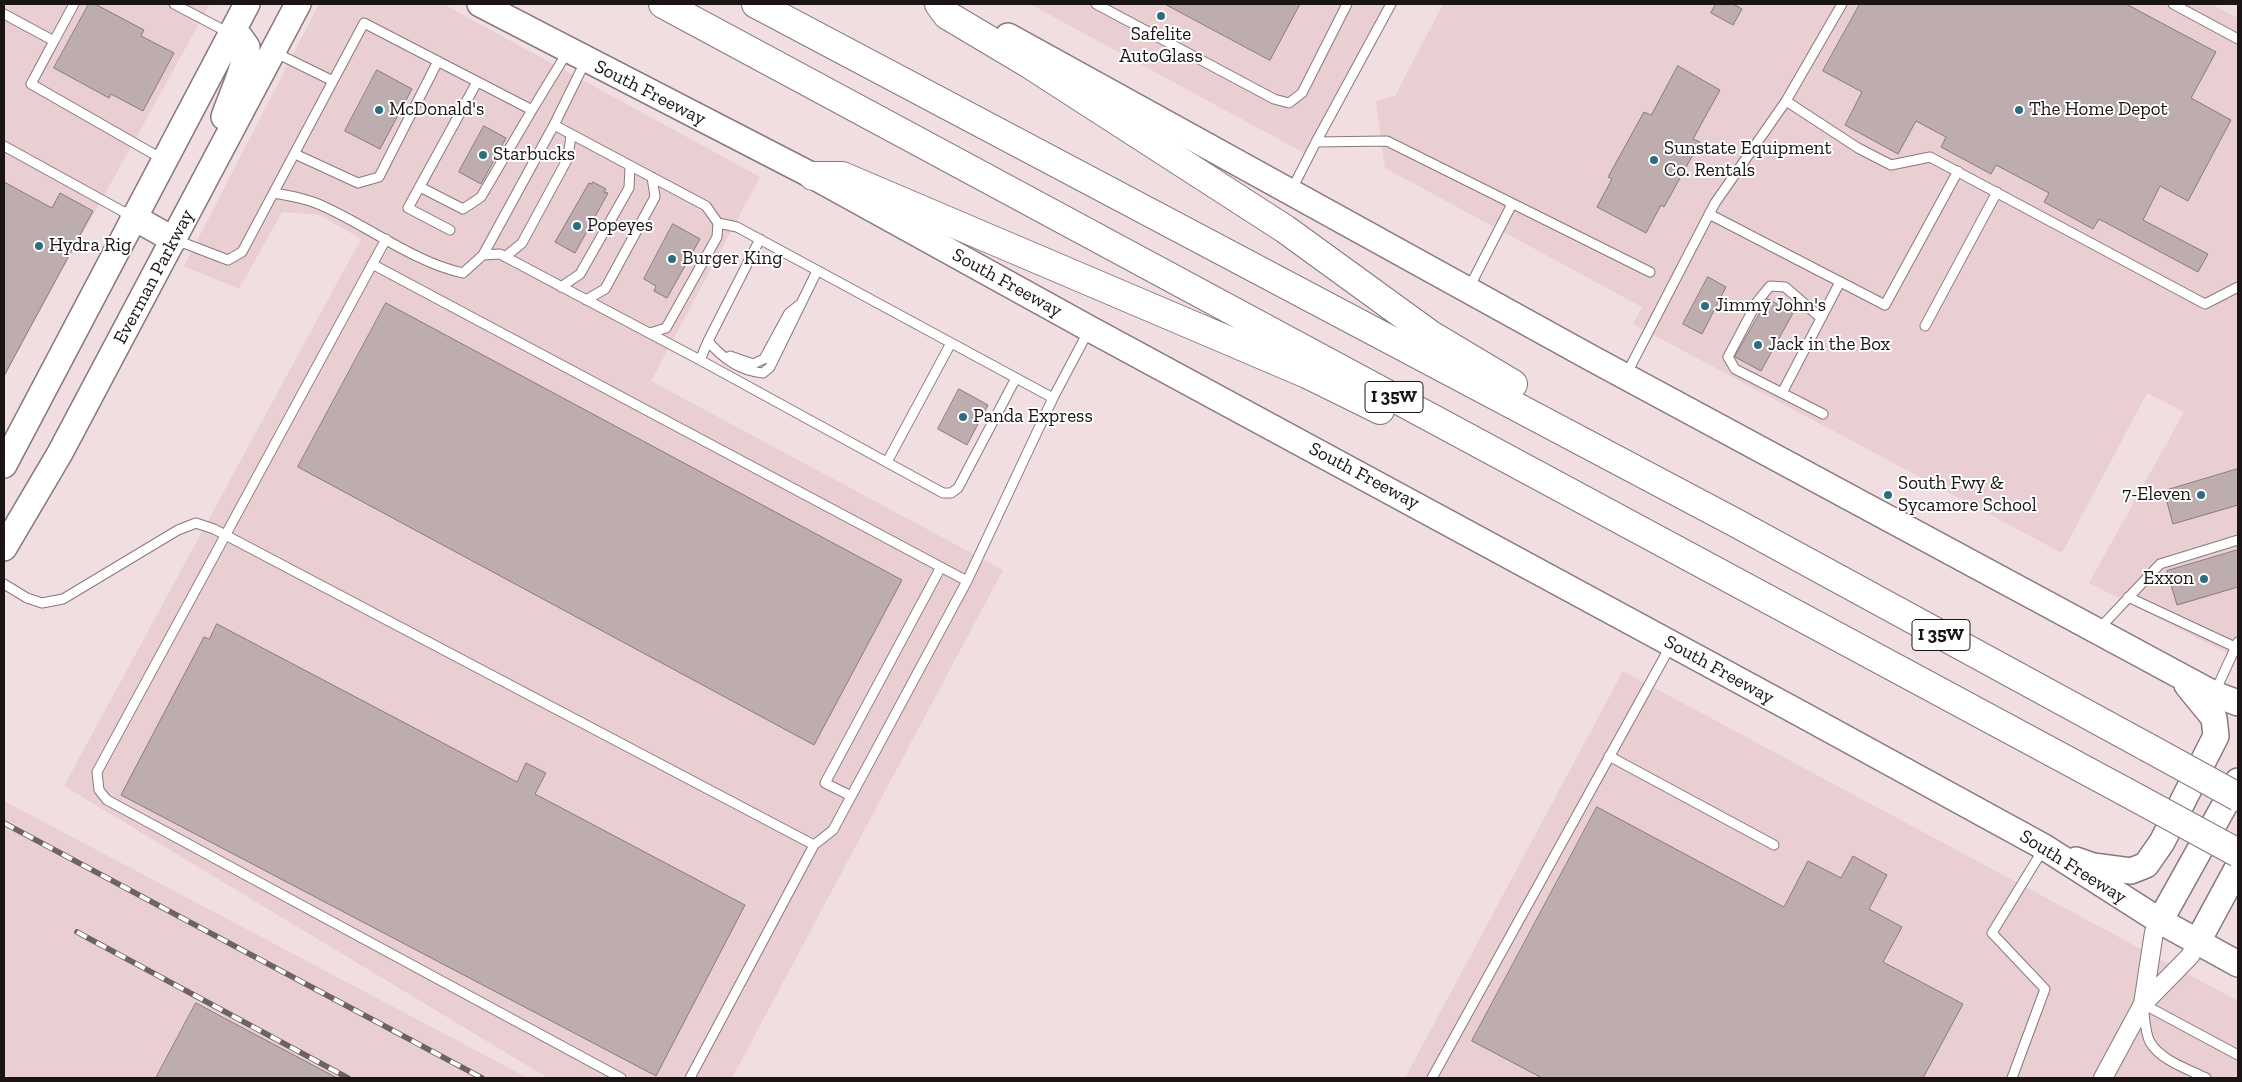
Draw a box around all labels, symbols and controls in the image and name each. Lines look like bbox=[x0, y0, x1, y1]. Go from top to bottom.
marker: Safelite AutoGlass bbox=[1155, 10, 1167, 22]
place label: Safelite AutoGlass bbox=[1119, 24, 1203, 68]
street label: South Freeway bbox=[591, 55, 709, 131]
place label: McDonald's bbox=[389, 99, 484, 121]
place label: The Home Depot bbox=[2029, 99, 2168, 121]
marker: McDonald's bbox=[373, 104, 385, 116]
marker: The Home Depot bbox=[2013, 104, 2025, 116]
place label: Sunstate Equipment Co. Rentals bbox=[1664, 138, 1832, 182]
place label: Starbucks bbox=[493, 144, 575, 166]
marker: Starbucks bbox=[477, 149, 489, 161]
marker: Sunstate Equipment Co. Rentals bbox=[1648, 154, 1660, 166]
street label: Everman Parkway bbox=[109, 206, 199, 348]
place label: Popeyes bbox=[587, 215, 653, 237]
marker: Popeyes bbox=[571, 220, 583, 232]
place label: Hydra Rig bbox=[49, 235, 131, 257]
marker: Hydra Rig bbox=[33, 240, 45, 252]
street label: South Freeway bbox=[948, 243, 1066, 323]
place label: Burger King bbox=[682, 248, 783, 270]
marker: Burger King bbox=[666, 253, 678, 265]
place label: Jimmy John's bbox=[1715, 295, 1826, 317]
marker: Jimmy John's bbox=[1699, 300, 1711, 312]
place label: Jack in the Box bbox=[1768, 334, 1890, 356]
marker: Jack in the Box bbox=[1752, 339, 1764, 351]
road number: I 35W bbox=[1365, 382, 1423, 412]
place label: Panda Express bbox=[973, 406, 1093, 428]
marker: Panda Express bbox=[957, 411, 969, 423]
street label: South Freeway bbox=[1305, 437, 1423, 515]
place label: South Fwy & Sycamore School bbox=[1898, 473, 2037, 517]
place label: 7-Eleven bbox=[2122, 484, 2191, 506]
marker: South Fwy & Sycamore School bbox=[1882, 489, 1894, 501]
marker: 7-Eleven bbox=[2195, 489, 2207, 501]
place label: Exxon bbox=[2143, 568, 2194, 590]
marker: Exxon bbox=[2198, 573, 2210, 585]
road number: I 35W bbox=[1912, 620, 1970, 650]
street label: South Freeway bbox=[1660, 630, 1778, 710]
street label: South Freeway bbox=[2015, 825, 2131, 909]

